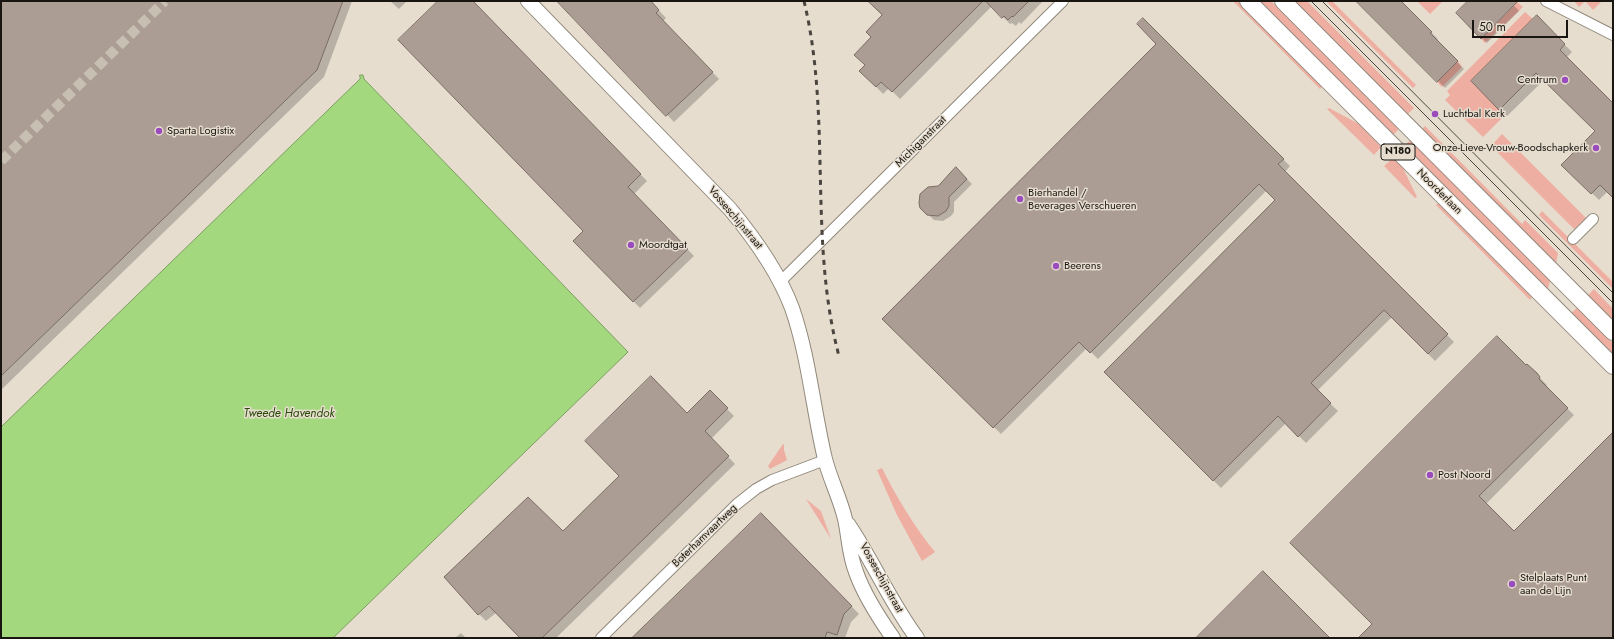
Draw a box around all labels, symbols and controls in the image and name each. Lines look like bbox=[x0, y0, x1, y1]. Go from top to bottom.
scale bar bbox=[1474, 12, 1570, 38]
text: 50 m bbox=[1479, 18, 1506, 36]
place label: Centrum bbox=[1517, 73, 1557, 87]
marker: Centrum bbox=[1560, 75, 1570, 85]
place label: Luchtbal Kerk bbox=[1443, 107, 1505, 121]
marker: Luchtbal Kerk bbox=[1430, 109, 1440, 119]
street label: Michiganstraat bbox=[893, 114, 949, 170]
place label: Sparta Logistix bbox=[167, 124, 234, 138]
marker: Sparta Logistix bbox=[154, 126, 164, 136]
place label: Onze-Lieve-Vrouw-Boodschapkerk bbox=[1433, 141, 1588, 155]
marker: Onze-Lieve-Vrouw-Boodschapkerk bbox=[1591, 143, 1601, 153]
road number: N180 bbox=[1381, 144, 1415, 160]
street label: Noorderlaan bbox=[1414, 167, 1464, 217]
street label: Vosseschijnstraat bbox=[705, 184, 765, 252]
place label: Bierhandel / Beverages Verschueren bbox=[1028, 186, 1136, 212]
marker: Bierhandel / Beverages Verschueren bbox=[1015, 194, 1025, 204]
place label: Moordtgat bbox=[639, 238, 687, 252]
marker: Moordtgat bbox=[626, 240, 636, 250]
place label: Beerens bbox=[1064, 259, 1101, 273]
marker: Beerens bbox=[1051, 261, 1061, 271]
water label: Tweede Havendok bbox=[243, 407, 335, 421]
place label: Post Noord bbox=[1438, 468, 1491, 482]
marker: Post Noord bbox=[1425, 470, 1435, 480]
street label: Boterhamvaartweg bbox=[670, 502, 740, 570]
street label: Vosseschijnstraat bbox=[856, 541, 906, 615]
place label: Stelplaats Punt aan de Lijn bbox=[1520, 571, 1587, 597]
marker: Stelplaats Punt aan de Lijn bbox=[1507, 579, 1517, 589]

